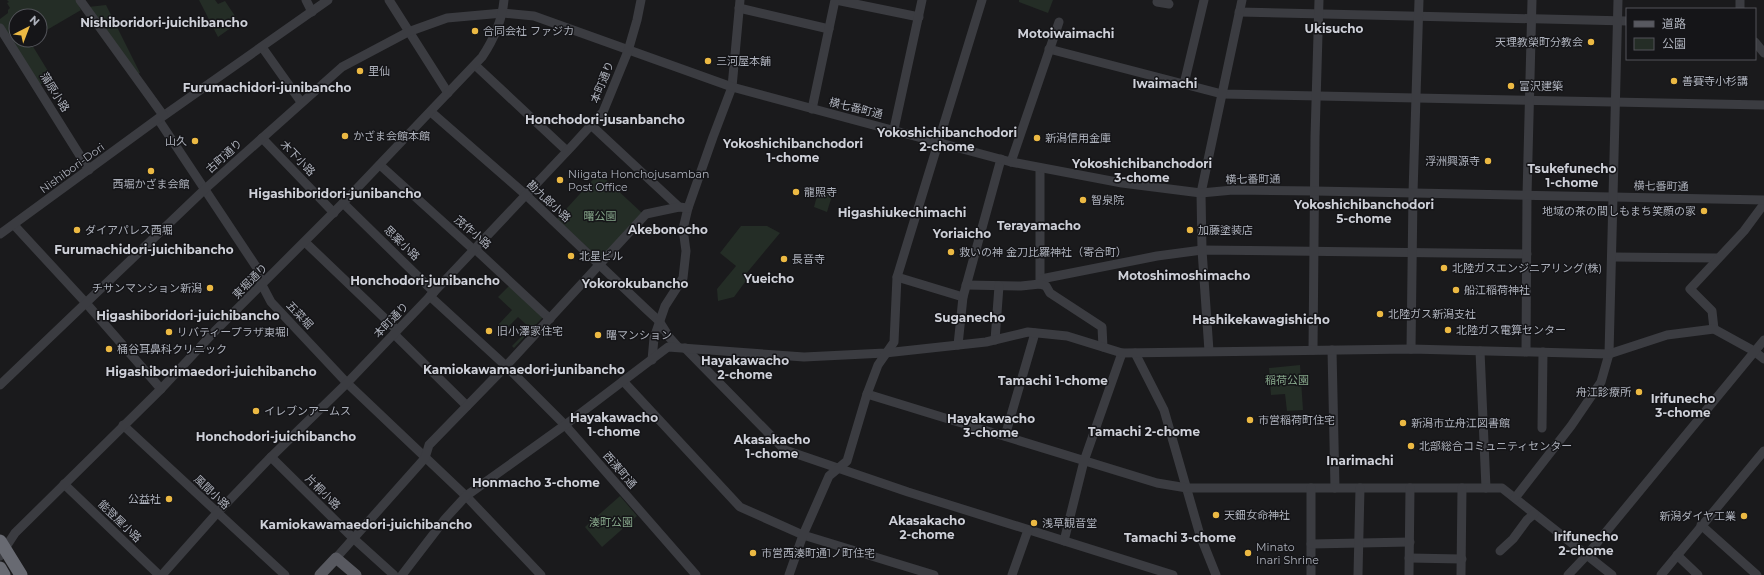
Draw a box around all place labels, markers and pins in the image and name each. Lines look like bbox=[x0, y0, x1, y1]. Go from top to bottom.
place label: 合同会社 ファジカ bbox=[483, 24, 574, 38]
marker: 合同会社 ファジカ bbox=[470, 26, 480, 36]
place label: 天理教榮町分教会 bbox=[1495, 35, 1583, 49]
marker: 天理教榮町分教会 bbox=[1586, 37, 1596, 47]
place label: 三河屋本舗 bbox=[716, 54, 771, 68]
marker: 三河屋本舗 bbox=[703, 56, 713, 66]
place label: 里仙 bbox=[368, 64, 390, 78]
marker: 里仙 bbox=[355, 66, 365, 76]
place label: 善賽寺小杉講 bbox=[1682, 74, 1748, 88]
marker: 善賽寺小杉講 bbox=[1669, 76, 1679, 86]
place label: 富沢建築 bbox=[1519, 79, 1563, 93]
marker: 富沢建築 bbox=[1506, 81, 1516, 91]
place label: かざま会館本館 bbox=[353, 129, 430, 143]
marker: かざま会館本館 bbox=[340, 131, 350, 141]
place label: 新潟信用金庫 bbox=[1045, 131, 1111, 145]
marker: 新潟信用金庫 bbox=[1032, 133, 1042, 143]
place label: 山久 bbox=[165, 134, 187, 148]
marker: 山久 bbox=[190, 136, 200, 146]
place label: 浮洲興源寺 bbox=[1425, 154, 1480, 168]
marker: 浮洲興源寺 bbox=[1483, 156, 1493, 166]
marker: 西堀かざま会館 bbox=[146, 166, 156, 176]
place label: Niigata Honchojusamban Post Office bbox=[568, 167, 709, 194]
marker: Niigata Honchojusamban Post Office bbox=[555, 175, 565, 185]
place label: 西堀かざま会館 bbox=[113, 177, 190, 191]
place label: 龍照寺 bbox=[804, 185, 837, 199]
marker: 龍照寺 bbox=[791, 187, 801, 197]
place label: 智泉院 bbox=[1091, 193, 1124, 207]
marker: 智泉院 bbox=[1078, 195, 1088, 205]
place label: 地域の茶の間しもまち笑顔の家 bbox=[1542, 204, 1696, 218]
marker: 地域の茶の間しもまち笑顔の家 bbox=[1699, 206, 1709, 216]
place label: ダイアパレス西堀 bbox=[85, 223, 173, 237]
place label: 加藤塗装店 bbox=[1198, 223, 1253, 237]
marker: ダイアパレス西堀 bbox=[72, 225, 82, 235]
marker: 加藤塗装店 bbox=[1185, 225, 1195, 235]
place label: 救いの神 金刀比羅神社（寄合町） bbox=[959, 245, 1127, 259]
marker: 救いの神 金刀比羅神社（寄合町） bbox=[946, 247, 956, 257]
place label: 北星ビル bbox=[579, 249, 623, 263]
marker: 北星ビル bbox=[566, 251, 576, 261]
place label: 長音寺 bbox=[792, 252, 825, 266]
marker: 長音寺 bbox=[779, 254, 789, 264]
place label: 北陸ガスエンジニアリング(株) bbox=[1452, 261, 1602, 275]
marker: 北陸ガスエンジニアリング(株) bbox=[1439, 263, 1449, 273]
place label: チサンマンション新潟 bbox=[92, 281, 202, 295]
marker: チサンマンション新潟 bbox=[205, 283, 215, 293]
place label: 船江稲荷神社 bbox=[1464, 283, 1530, 297]
marker: 船江稲荷神社 bbox=[1451, 285, 1461, 295]
place label: 北陸ガス新潟支社 bbox=[1388, 307, 1476, 321]
marker: 北陸ガス新潟支社 bbox=[1375, 309, 1385, 319]
place label: 北陸ガス電算センター bbox=[1456, 323, 1566, 337]
place label: 旧小澤家住宅 bbox=[497, 324, 563, 338]
place label: リバティープラザ東堀I bbox=[177, 325, 289, 339]
marker: 北陸ガス電算センター bbox=[1443, 325, 1453, 335]
marker: 旧小澤家住宅 bbox=[484, 326, 494, 336]
marker: リバティープラザ東堀I bbox=[164, 327, 174, 337]
place label: 曙マンション bbox=[606, 328, 672, 342]
marker: 曙マンション bbox=[593, 330, 603, 340]
place label: 桶谷耳鼻科クリニック bbox=[117, 342, 227, 356]
marker: 桶谷耳鼻科クリニック bbox=[104, 344, 114, 354]
place label: 舟江診療所 bbox=[1576, 385, 1632, 399]
marker: 舟江診療所 bbox=[1634, 387, 1644, 397]
place label: イレブンアームス bbox=[264, 404, 351, 418]
marker: イレブンアームス bbox=[251, 406, 261, 416]
place label: 市営稲荷町住宅 bbox=[1258, 413, 1335, 427]
marker: 市営稲荷町住宅 bbox=[1245, 415, 1255, 425]
place label: 新潟市立舟江図書館 bbox=[1411, 416, 1510, 430]
marker: 新潟市立舟江図書館 bbox=[1398, 418, 1408, 428]
place label: 北部総合コミュニティセンター bbox=[1419, 439, 1572, 453]
marker: 北部総合コミュニティセンター bbox=[1406, 441, 1416, 451]
place label: 公益社 bbox=[128, 492, 161, 506]
marker: 公益社 bbox=[164, 494, 174, 504]
place label: 天鈿女命神社 bbox=[1224, 508, 1290, 522]
place label: 新潟ダイヤ工業 bbox=[1659, 509, 1736, 523]
marker: 天鈿女命神社 bbox=[1211, 510, 1221, 520]
marker: 新潟ダイヤ工業 bbox=[1739, 511, 1749, 521]
place label: 浅草観音堂 bbox=[1042, 516, 1097, 530]
marker: 浅草観音堂 bbox=[1029, 518, 1039, 528]
place label: Minato Inari Shrine bbox=[1256, 540, 1319, 567]
place label: 市営西湊町通1ノ町住宅 bbox=[761, 546, 875, 560]
marker: 市営西湊町通1ノ町住宅 bbox=[748, 548, 758, 558]
marker: Minato Inari Shrine bbox=[1243, 548, 1253, 558]

